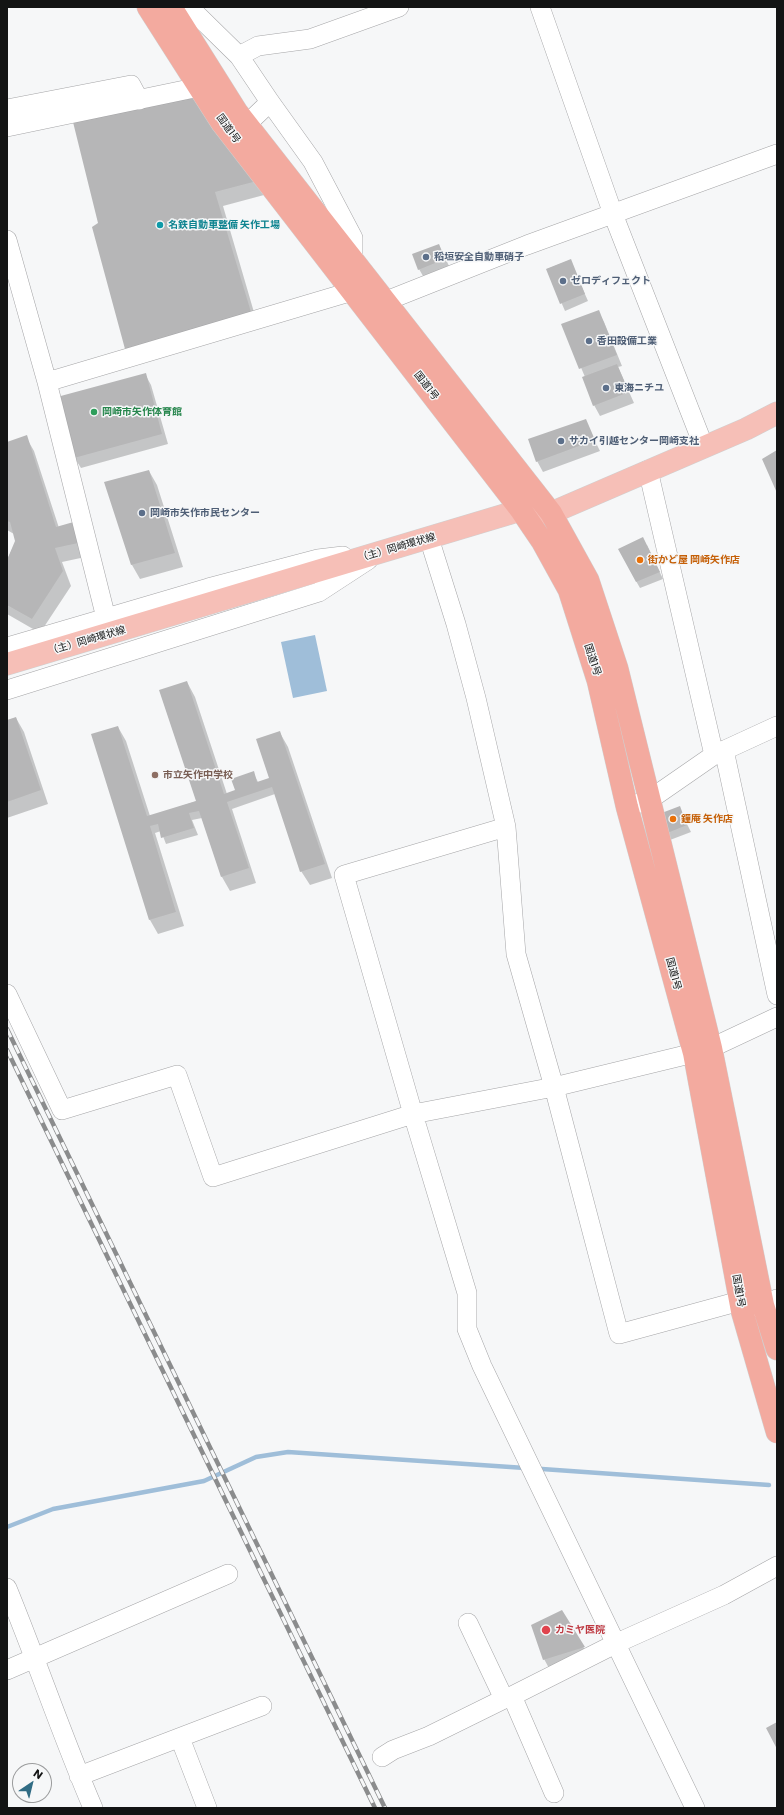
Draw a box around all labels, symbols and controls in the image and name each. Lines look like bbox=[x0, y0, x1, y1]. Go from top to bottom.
street label: 国道1号 bbox=[213, 112, 243, 146]
place label: 名鉄自動車整備 矢作工場 bbox=[168, 219, 280, 231]
marker: 名鉄自動車整備 矢作工場 bbox=[155, 220, 165, 230]
place label: 稻垣安全自動車硝子 bbox=[434, 251, 524, 263]
marker: 稻垣安全自動車硝子 bbox=[421, 252, 431, 262]
place label: ゼロディフェクト bbox=[571, 275, 651, 287]
marker: ゼロディフェクト bbox=[558, 276, 568, 286]
place label: 香田設備工業 bbox=[597, 335, 657, 347]
marker: 香田設備工業 bbox=[584, 336, 594, 346]
street label: 国道1号 bbox=[411, 369, 441, 403]
place label: 東海ニチユ bbox=[614, 382, 664, 394]
marker: 東海ニチユ bbox=[601, 383, 611, 393]
place label: 岡崎市矢作体育館 bbox=[102, 406, 182, 418]
marker: 岡崎市矢作体育館 bbox=[89, 407, 99, 417]
place label: サカイ引越センター岡崎支社 bbox=[569, 435, 699, 447]
marker: サカイ引越センター岡崎支社 bbox=[556, 436, 566, 446]
place label: 岡崎市矢作市民センター bbox=[150, 507, 260, 519]
marker: 岡崎市矢作市民センター bbox=[137, 508, 147, 518]
street label: （主）岡崎環状線 bbox=[357, 531, 437, 565]
place label: 街かど屋 岡崎矢作店 bbox=[648, 554, 740, 566]
marker: 街かど屋 岡崎矢作店 bbox=[635, 555, 645, 565]
street label: （主）岡崎環状線 bbox=[47, 624, 127, 658]
street label: 国道1号 bbox=[581, 642, 603, 678]
place label: 市立矢作中学校 bbox=[163, 769, 233, 781]
marker: 市立矢作中学校 bbox=[150, 770, 160, 780]
place label: 鐘庵 矢作店 bbox=[681, 813, 733, 825]
marker: 鐘庵 矢作店 bbox=[668, 814, 678, 824]
street label: 国道1号 bbox=[663, 956, 683, 992]
street label: 国道1号 bbox=[729, 1274, 747, 1308]
marker: カミヤ医院 bbox=[540, 1624, 552, 1636]
place label: カミヤ医院 bbox=[555, 1624, 605, 1636]
north arrow bbox=[12, 1763, 52, 1803]
text: N bbox=[30, 1765, 46, 1783]

